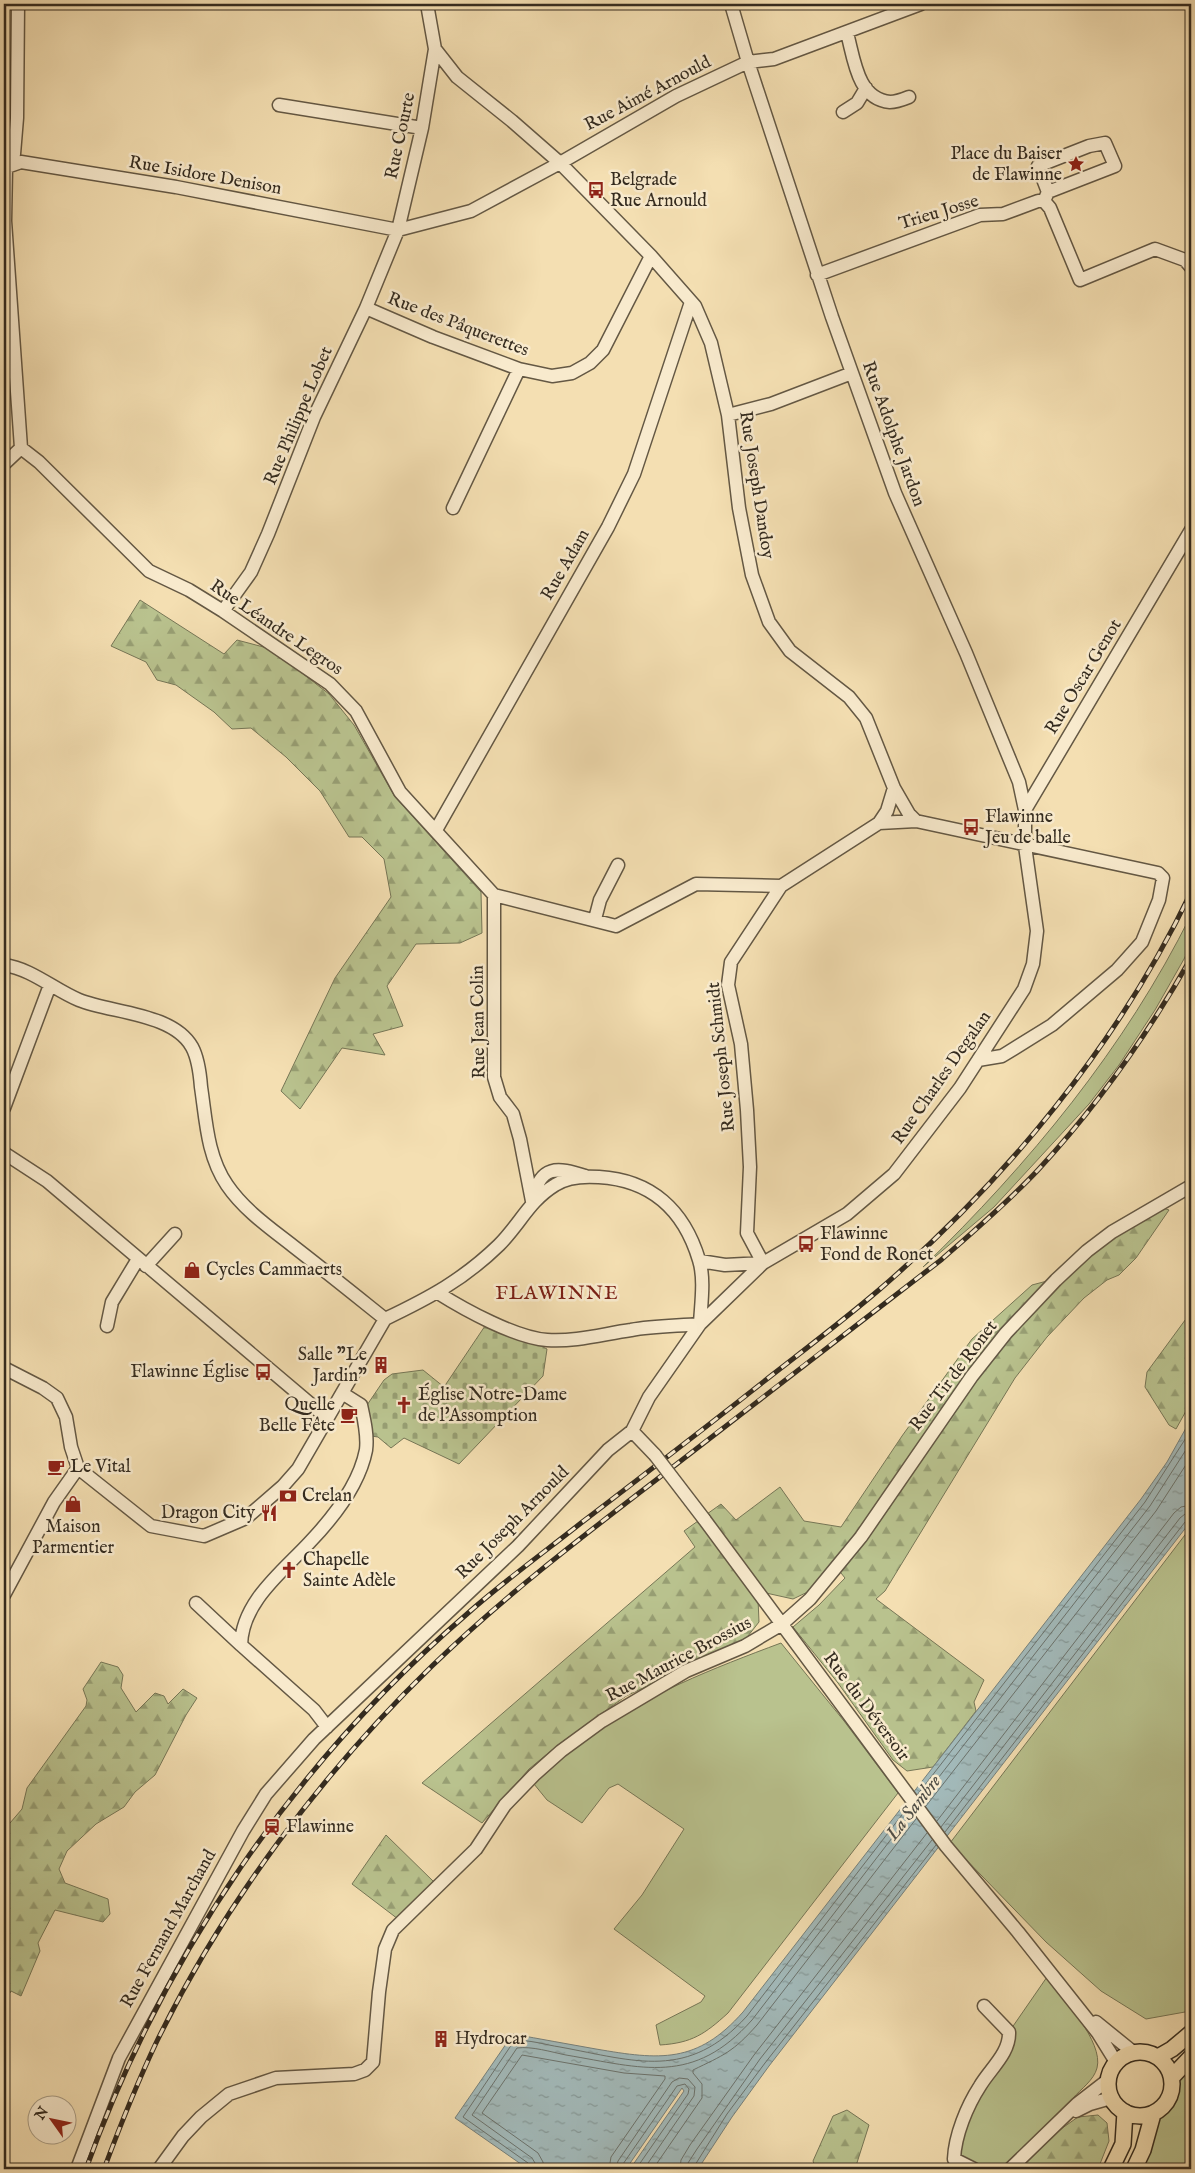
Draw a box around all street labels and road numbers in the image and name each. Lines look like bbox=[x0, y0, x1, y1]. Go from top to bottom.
street label: Rue Aimé Arnould bbox=[581, 51, 716, 137]
street label: Rue Courte bbox=[381, 91, 421, 181]
street label: Rue Isidore Denison bbox=[127, 151, 284, 201]
street label: Trieu Josse bbox=[896, 190, 982, 236]
street label: Rue des Pâquerettes bbox=[384, 287, 532, 363]
street label: Rue Philippe Lobet bbox=[259, 343, 339, 489]
street label: Rue Adolphe Jardon bbox=[856, 358, 930, 510]
street label: Rue Joseph Dandoy bbox=[733, 409, 779, 561]
street label: Rue Adam bbox=[536, 525, 596, 605]
street label: Rue Léandre Legros bbox=[205, 575, 347, 681]
street label: Rue Oscar Genot bbox=[1041, 615, 1127, 739]
street label: Rue Jean Colin bbox=[467, 965, 491, 1079]
street label: Rue Joseph Schmidt bbox=[703, 981, 741, 1133]
street label: Rue Charles Degalan bbox=[887, 1006, 997, 1149]
street label: Rue Tir de Ronet bbox=[905, 1316, 1003, 1436]
street label: Rue Joseph Arnould bbox=[451, 1461, 575, 1585]
street label: Rue Maurice Brossius bbox=[602, 1612, 756, 1708]
street label: Rue du Déversoir bbox=[817, 1648, 915, 1766]
street label: Rue Fernand Marchand bbox=[116, 1846, 222, 2012]

